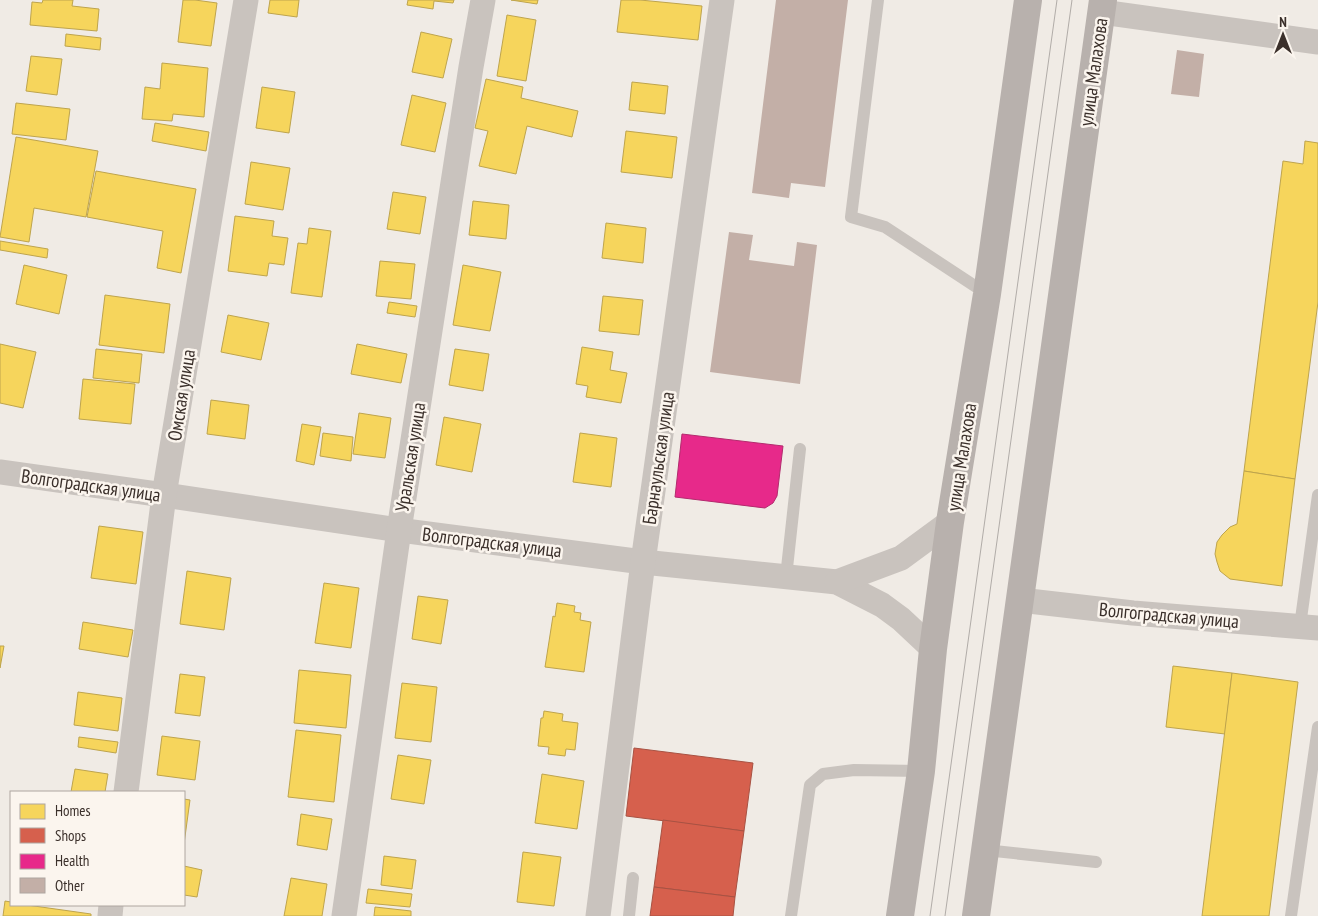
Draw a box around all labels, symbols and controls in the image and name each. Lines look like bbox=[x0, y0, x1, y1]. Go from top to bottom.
north arrow bbox=[1258, 10, 1308, 60]
text: N bbox=[1279, 13, 1287, 31]
street label: улица Малахова bbox=[1074, 16, 1112, 128]
street label: Омская улица bbox=[162, 348, 200, 442]
street label: Барнаульская улица bbox=[637, 390, 679, 526]
street label: Уральская улица bbox=[390, 401, 430, 513]
street label: улица Малахова bbox=[941, 401, 981, 513]
street label: Волгоградская улица bbox=[20, 463, 162, 507]
street label: Волгоградская улица bbox=[421, 522, 563, 562]
street label: Волгоградская улица bbox=[1098, 597, 1240, 633]
legend bbox=[10, 791, 185, 906]
text: Homes bbox=[55, 801, 91, 820]
text: Shops bbox=[55, 826, 86, 845]
text: Health bbox=[55, 851, 89, 870]
text: Other bbox=[55, 876, 85, 895]

